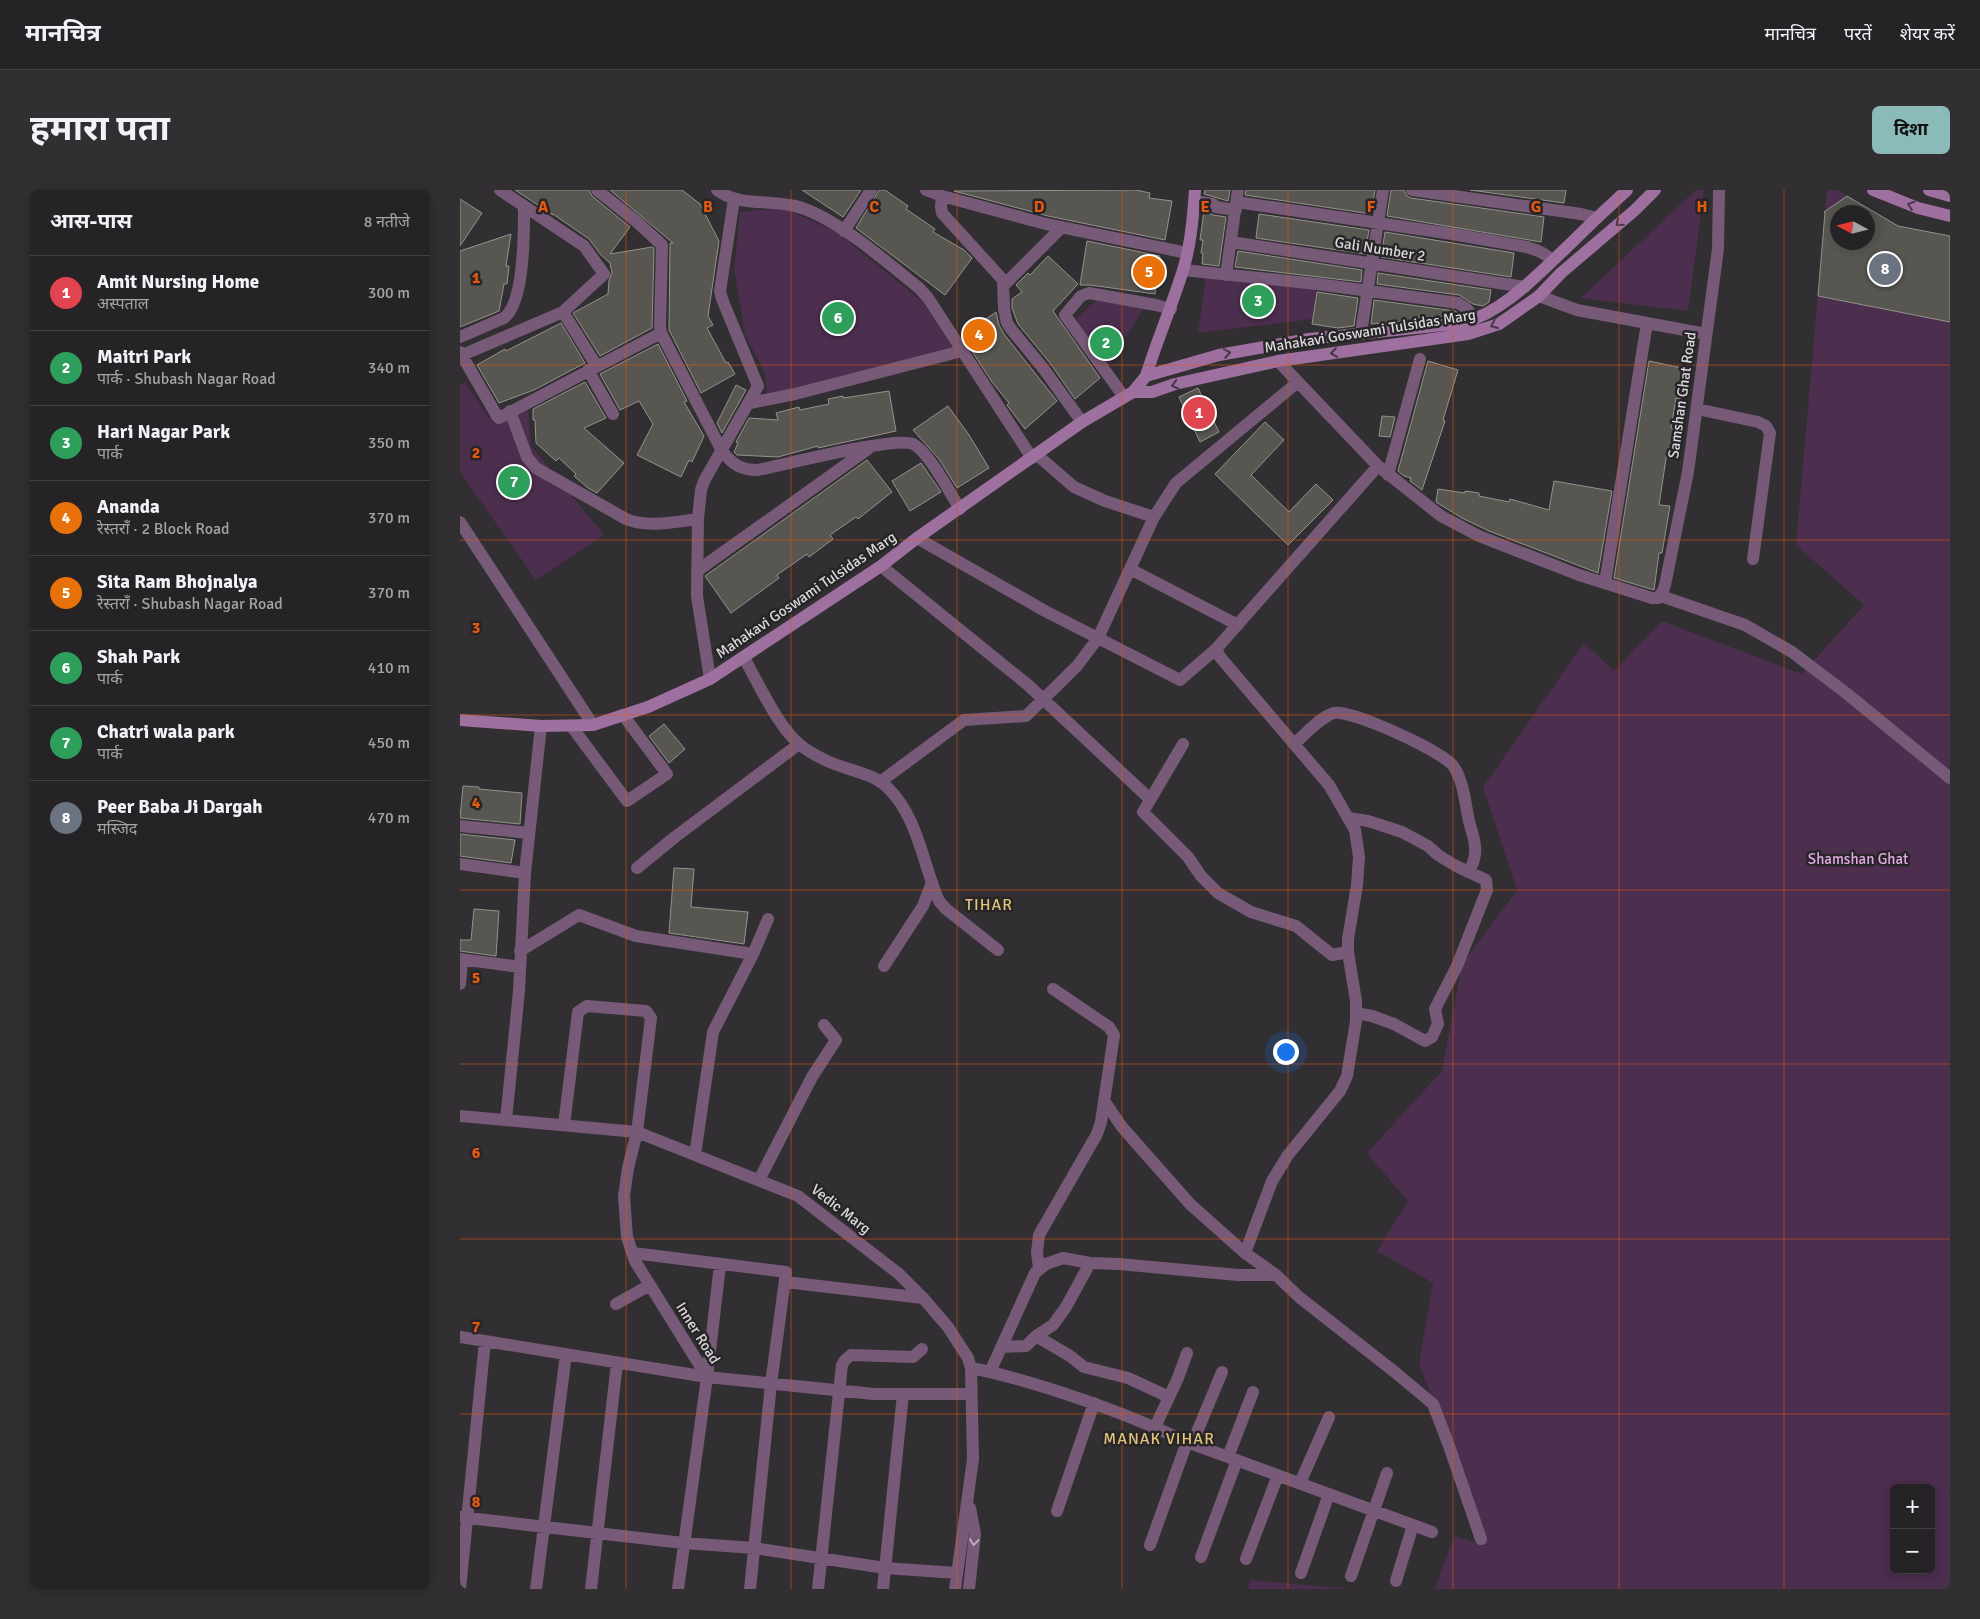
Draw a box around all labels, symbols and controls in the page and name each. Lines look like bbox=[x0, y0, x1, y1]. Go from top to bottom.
text: मानचित्र bbox=[25, 18, 101, 48]
text: मानचित्र bbox=[1764, 23, 1816, 45]
text: परतें bbox=[1844, 23, 1872, 45]
text: शेयर करें bbox=[1900, 23, 1955, 45]
button: दिशा bbox=[1872, 106, 1950, 154]
text: हमारा पता bbox=[30, 107, 170, 150]
text: A bbox=[538, 197, 549, 217]
text: B bbox=[703, 197, 713, 217]
text: C bbox=[869, 197, 879, 217]
text: D bbox=[1034, 197, 1045, 217]
text: E bbox=[1200, 197, 1210, 217]
text: F bbox=[1367, 197, 1376, 217]
text: G bbox=[1531, 197, 1541, 217]
text: H bbox=[1697, 197, 1707, 217]
one-way arrow bbox=[1907, 201, 1915, 211]
north arrow bbox=[1830, 205, 1875, 250]
text: आस-पास bbox=[50, 208, 132, 234]
text: 8 नतीजे bbox=[364, 212, 410, 232]
one-way arrow bbox=[1616, 218, 1625, 227]
street label: Gali Number 2 bbox=[1333, 233, 1427, 265]
pin: 8 bbox=[1869, 250, 1901, 288]
pin: 5 bbox=[1133, 253, 1165, 291]
text: 1 bbox=[472, 268, 481, 288]
text: Amit Nursing Home bbox=[97, 270, 259, 294]
pin: 3 bbox=[1242, 282, 1274, 320]
text: 1 bbox=[62, 283, 70, 303]
text: 300 m bbox=[368, 283, 410, 303]
text: अस्पताल bbox=[97, 294, 149, 314]
pin: 6 bbox=[822, 299, 854, 337]
street label: Mahakavi Goswami Tulsidas Marg bbox=[1263, 305, 1477, 357]
pin: 4 bbox=[963, 316, 995, 354]
one-way arrow bbox=[1490, 319, 1499, 330]
pin: 2 bbox=[1090, 324, 1122, 362]
street label: Samshan Ghat Road bbox=[1664, 331, 1700, 459]
text: Maitri Park bbox=[97, 345, 191, 369]
one-way arrow bbox=[1330, 348, 1339, 358]
one-way arrow bbox=[1222, 349, 1231, 359]
text: 2 bbox=[62, 358, 70, 378]
text: 340 m bbox=[368, 358, 410, 378]
text: पार्क · Shubash Nagar Road bbox=[97, 369, 276, 389]
one-way arrow bbox=[1171, 379, 1180, 389]
pin: 1 bbox=[1183, 394, 1215, 432]
text: Hari Nagar Park bbox=[97, 420, 230, 444]
text: 3 bbox=[62, 433, 70, 453]
text: 350 m bbox=[368, 433, 410, 453]
text: 2 bbox=[472, 443, 480, 463]
text: पार्क bbox=[97, 444, 123, 464]
pin: 7 bbox=[498, 463, 530, 501]
text: Ananda bbox=[97, 495, 160, 519]
text: 4 bbox=[62, 508, 70, 528]
text: 370 m bbox=[368, 508, 410, 528]
text: रेस्तराँ · 2 Block Road bbox=[97, 519, 230, 539]
street label: Mahakavi Goswami Tulsidas Marg bbox=[712, 528, 900, 662]
text: Sita Ram Bhojnalya bbox=[97, 570, 258, 594]
text: 5 bbox=[62, 583, 70, 603]
text: 370 m bbox=[368, 583, 410, 603]
text: रेस्तराँ · Shubash Nagar Road bbox=[97, 594, 283, 614]
text: 3 bbox=[472, 618, 480, 638]
text: Shah Park bbox=[97, 645, 180, 669]
text: 6 bbox=[62, 658, 70, 678]
text: 410 m bbox=[368, 658, 410, 678]
text: पार्क bbox=[97, 669, 123, 689]
text: Chatri wala park bbox=[97, 720, 235, 744]
text: 7 bbox=[62, 733, 70, 753]
text: 450 m bbox=[368, 733, 410, 753]
text: पार्क bbox=[97, 744, 123, 764]
text: 4 bbox=[472, 793, 481, 813]
text: Peer Baba Ji Dargah bbox=[97, 795, 262, 819]
text: 8 bbox=[62, 808, 70, 828]
text: 470 m bbox=[368, 808, 410, 828]
text: मस्जिद bbox=[97, 819, 137, 839]
park label: Shamshan Ghat bbox=[1808, 850, 1908, 868]
district label: TIHAR bbox=[965, 895, 1013, 915]
text: 5 bbox=[472, 968, 480, 988]
your location bbox=[1273, 1039, 1299, 1065]
text: 6 bbox=[472, 1143, 481, 1163]
street label: Vedic Marg bbox=[808, 1180, 874, 1238]
street label: Inner Road bbox=[672, 1299, 724, 1367]
text: 7 bbox=[472, 1317, 481, 1337]
district label: MANAK VIHAR bbox=[1103, 1429, 1215, 1449]
map controls bbox=[1890, 1484, 1935, 1574]
button: + bbox=[1890, 1484, 1935, 1529]
text: 8 bbox=[472, 1492, 481, 1512]
button: − bbox=[1890, 1529, 1935, 1574]
one-way arrow bbox=[969, 1538, 980, 1546]

